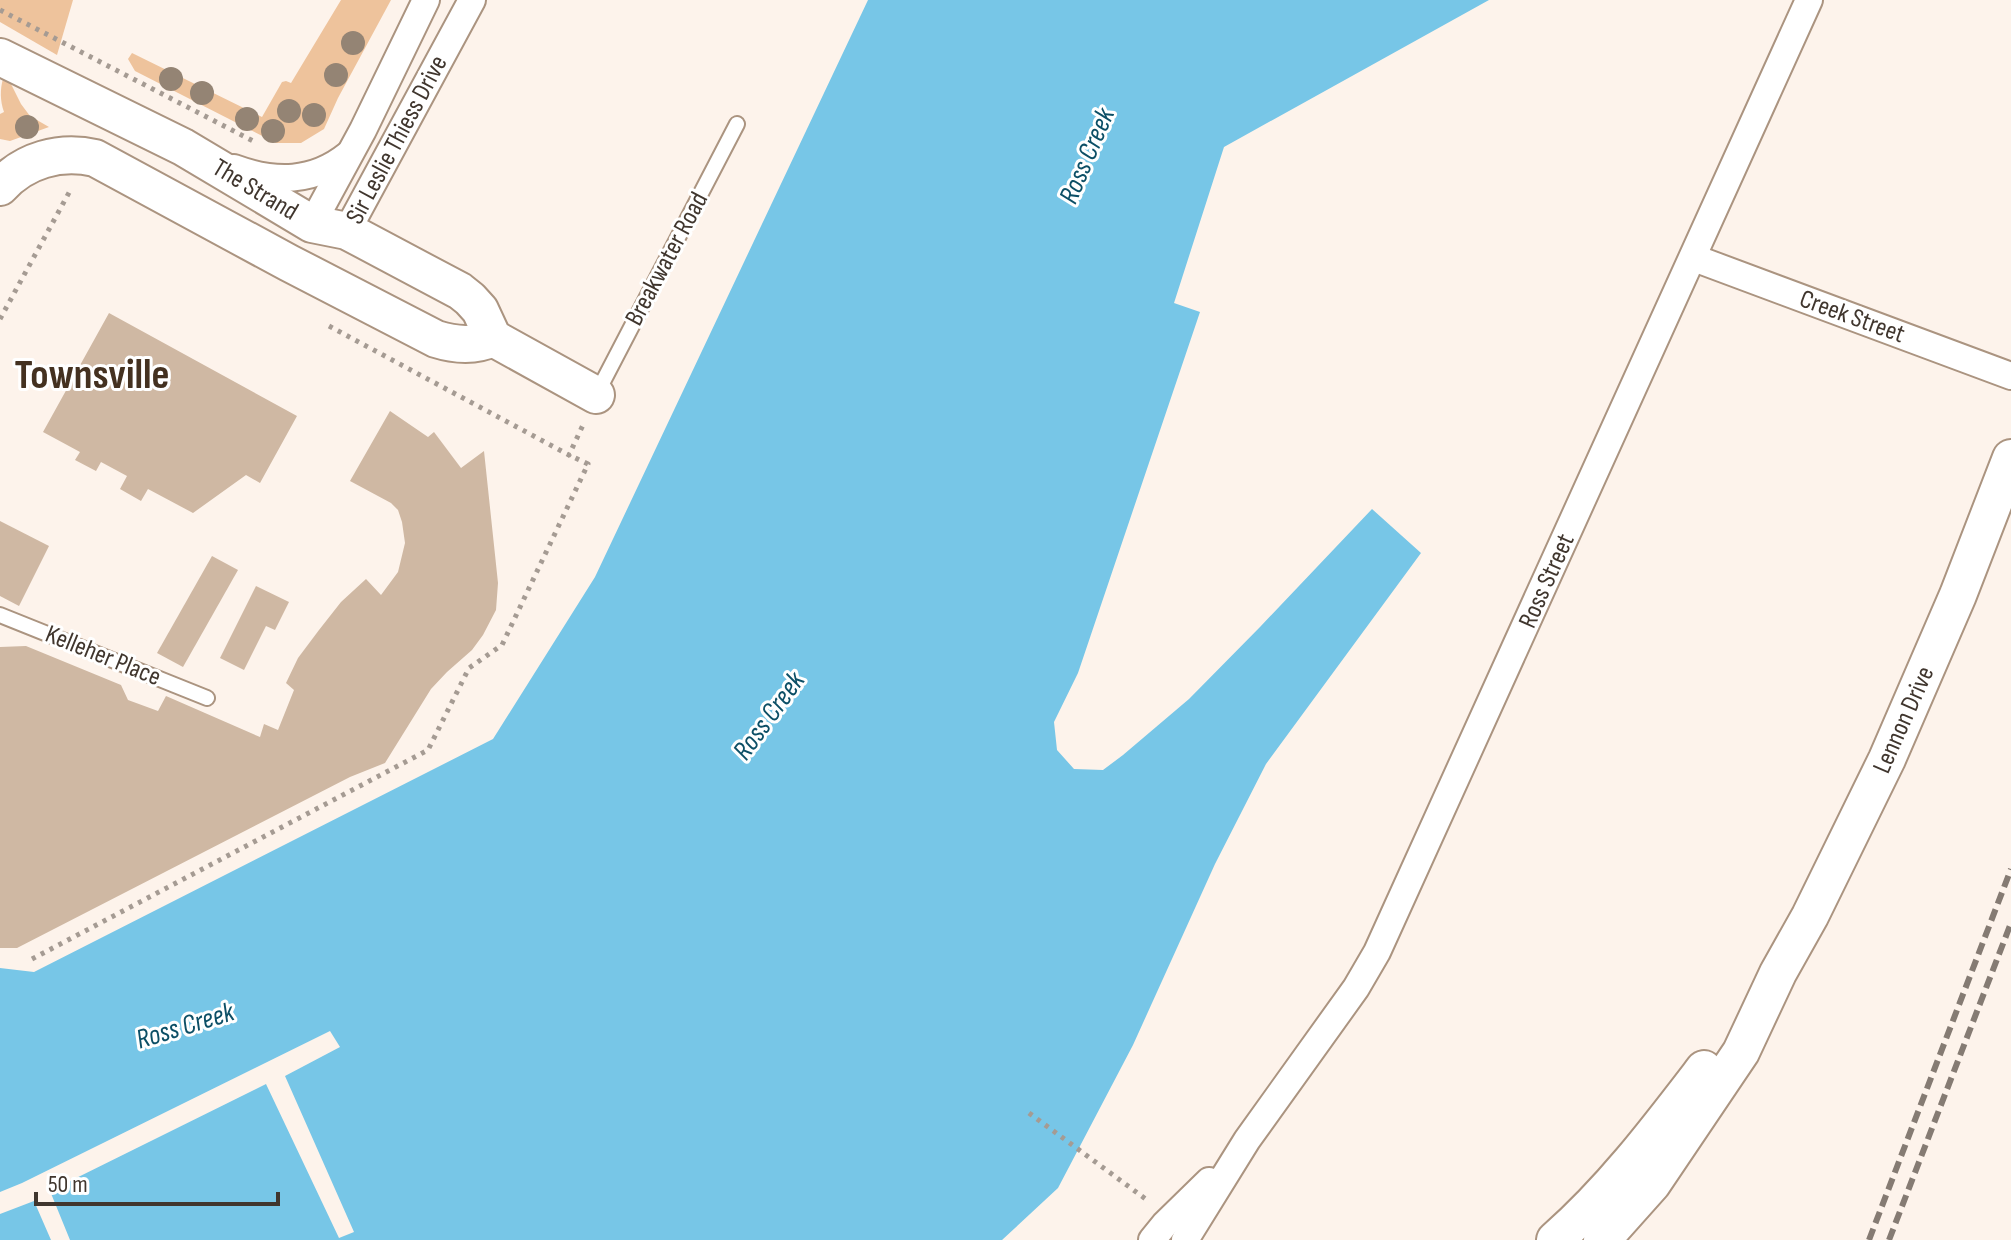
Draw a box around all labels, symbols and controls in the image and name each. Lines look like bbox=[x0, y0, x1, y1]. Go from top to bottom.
street label: Sir Leslie Thiess Drive bbox=[340, 51, 454, 229]
water label: Ross Creek bbox=[1052, 102, 1122, 209]
street label: The Strand bbox=[207, 152, 303, 228]
street label: Breakwater Road bbox=[619, 187, 715, 331]
street label: Creek Street bbox=[1795, 284, 1909, 350]
district label: Townsville bbox=[15, 350, 169, 401]
street label: Ross Street bbox=[1513, 529, 1581, 633]
street label: Kelleher Place bbox=[41, 619, 165, 693]
street label: Lennon Drive bbox=[1867, 662, 1941, 778]
water label: Ross Creek bbox=[726, 664, 813, 766]
water label: Ross Creek bbox=[132, 995, 239, 1056]
scale bar bbox=[36, 1156, 278, 1206]
text: 50 m bbox=[48, 1170, 88, 1199]

